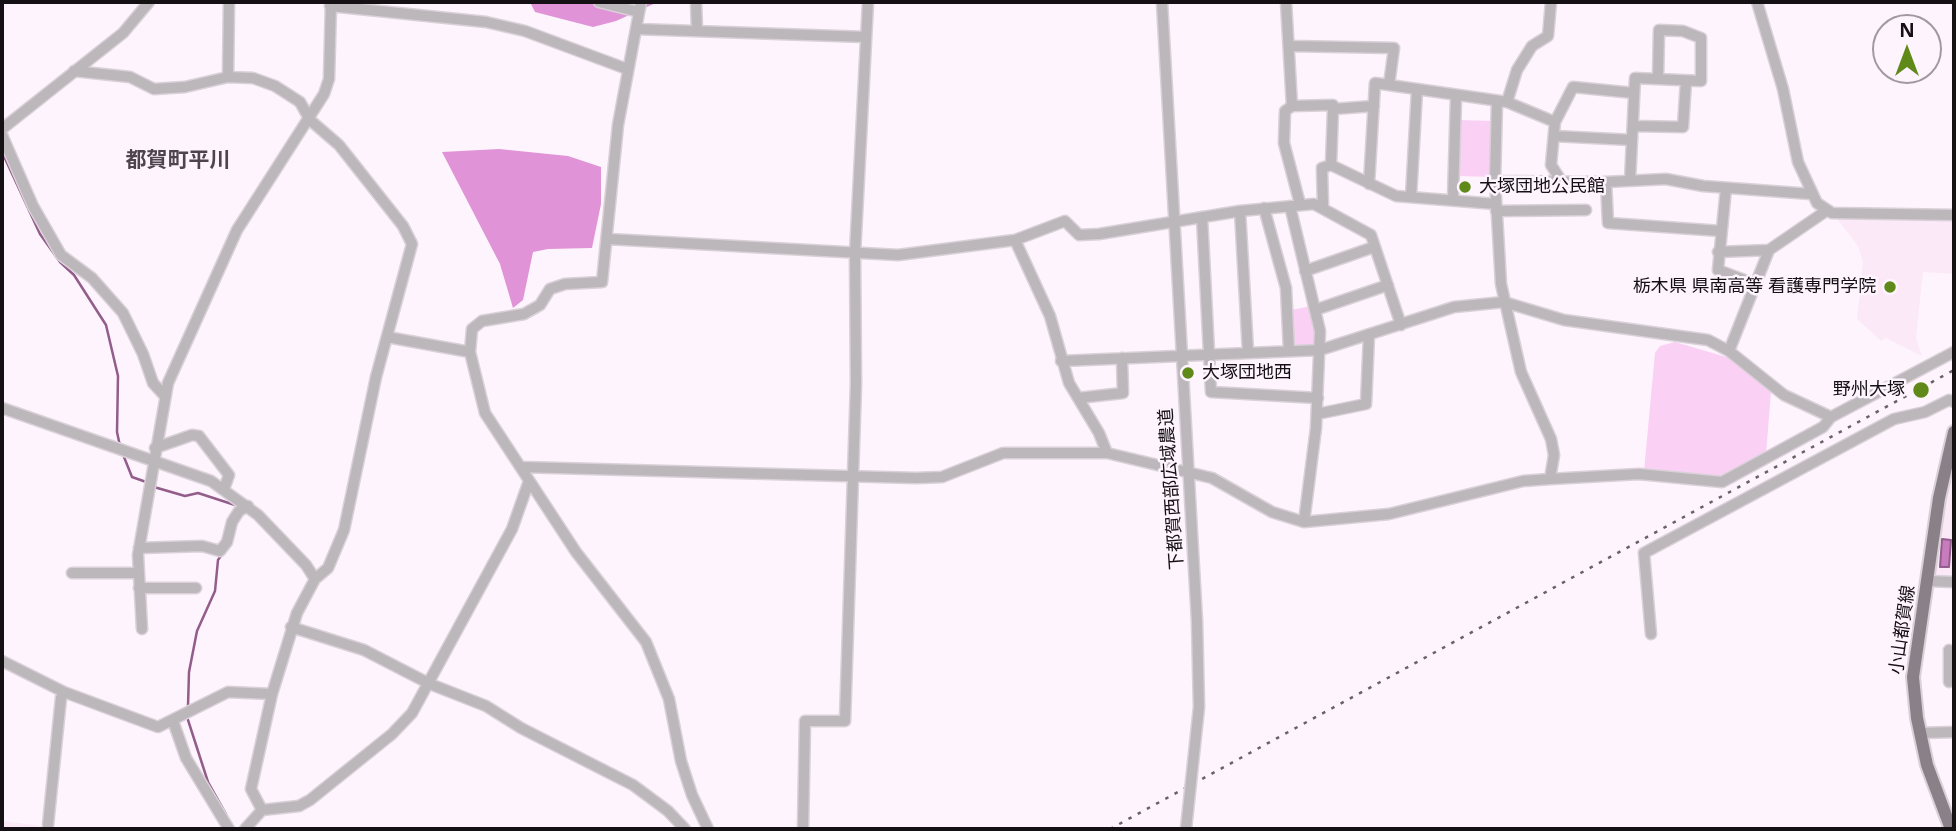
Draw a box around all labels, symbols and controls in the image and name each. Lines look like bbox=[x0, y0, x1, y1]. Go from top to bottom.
north arrow bbox=[1872, 14, 1942, 84]
text: N bbox=[1899, 17, 1915, 43]
district label: 都賀町平川 bbox=[126, 148, 230, 174]
place label: 大塚団地公民館 bbox=[1479, 176, 1605, 198]
marker: 大塚団地公民館 bbox=[1457, 179, 1473, 195]
place label: 栃木県 県南高等 看護専門学院 bbox=[1633, 276, 1876, 298]
marker: 栃木県 県南高等 看護専門学院 bbox=[1882, 279, 1898, 295]
place label: 大塚団地西 bbox=[1202, 362, 1292, 384]
marker: 大塚団地西 bbox=[1180, 365, 1196, 381]
place label: 野州大塚 bbox=[1833, 379, 1905, 401]
marker: 野州大塚 bbox=[1911, 380, 1931, 400]
street label: 下都賀西部広域農道 bbox=[1156, 407, 1188, 571]
street label: 小山都賀線 bbox=[1886, 584, 1920, 676]

